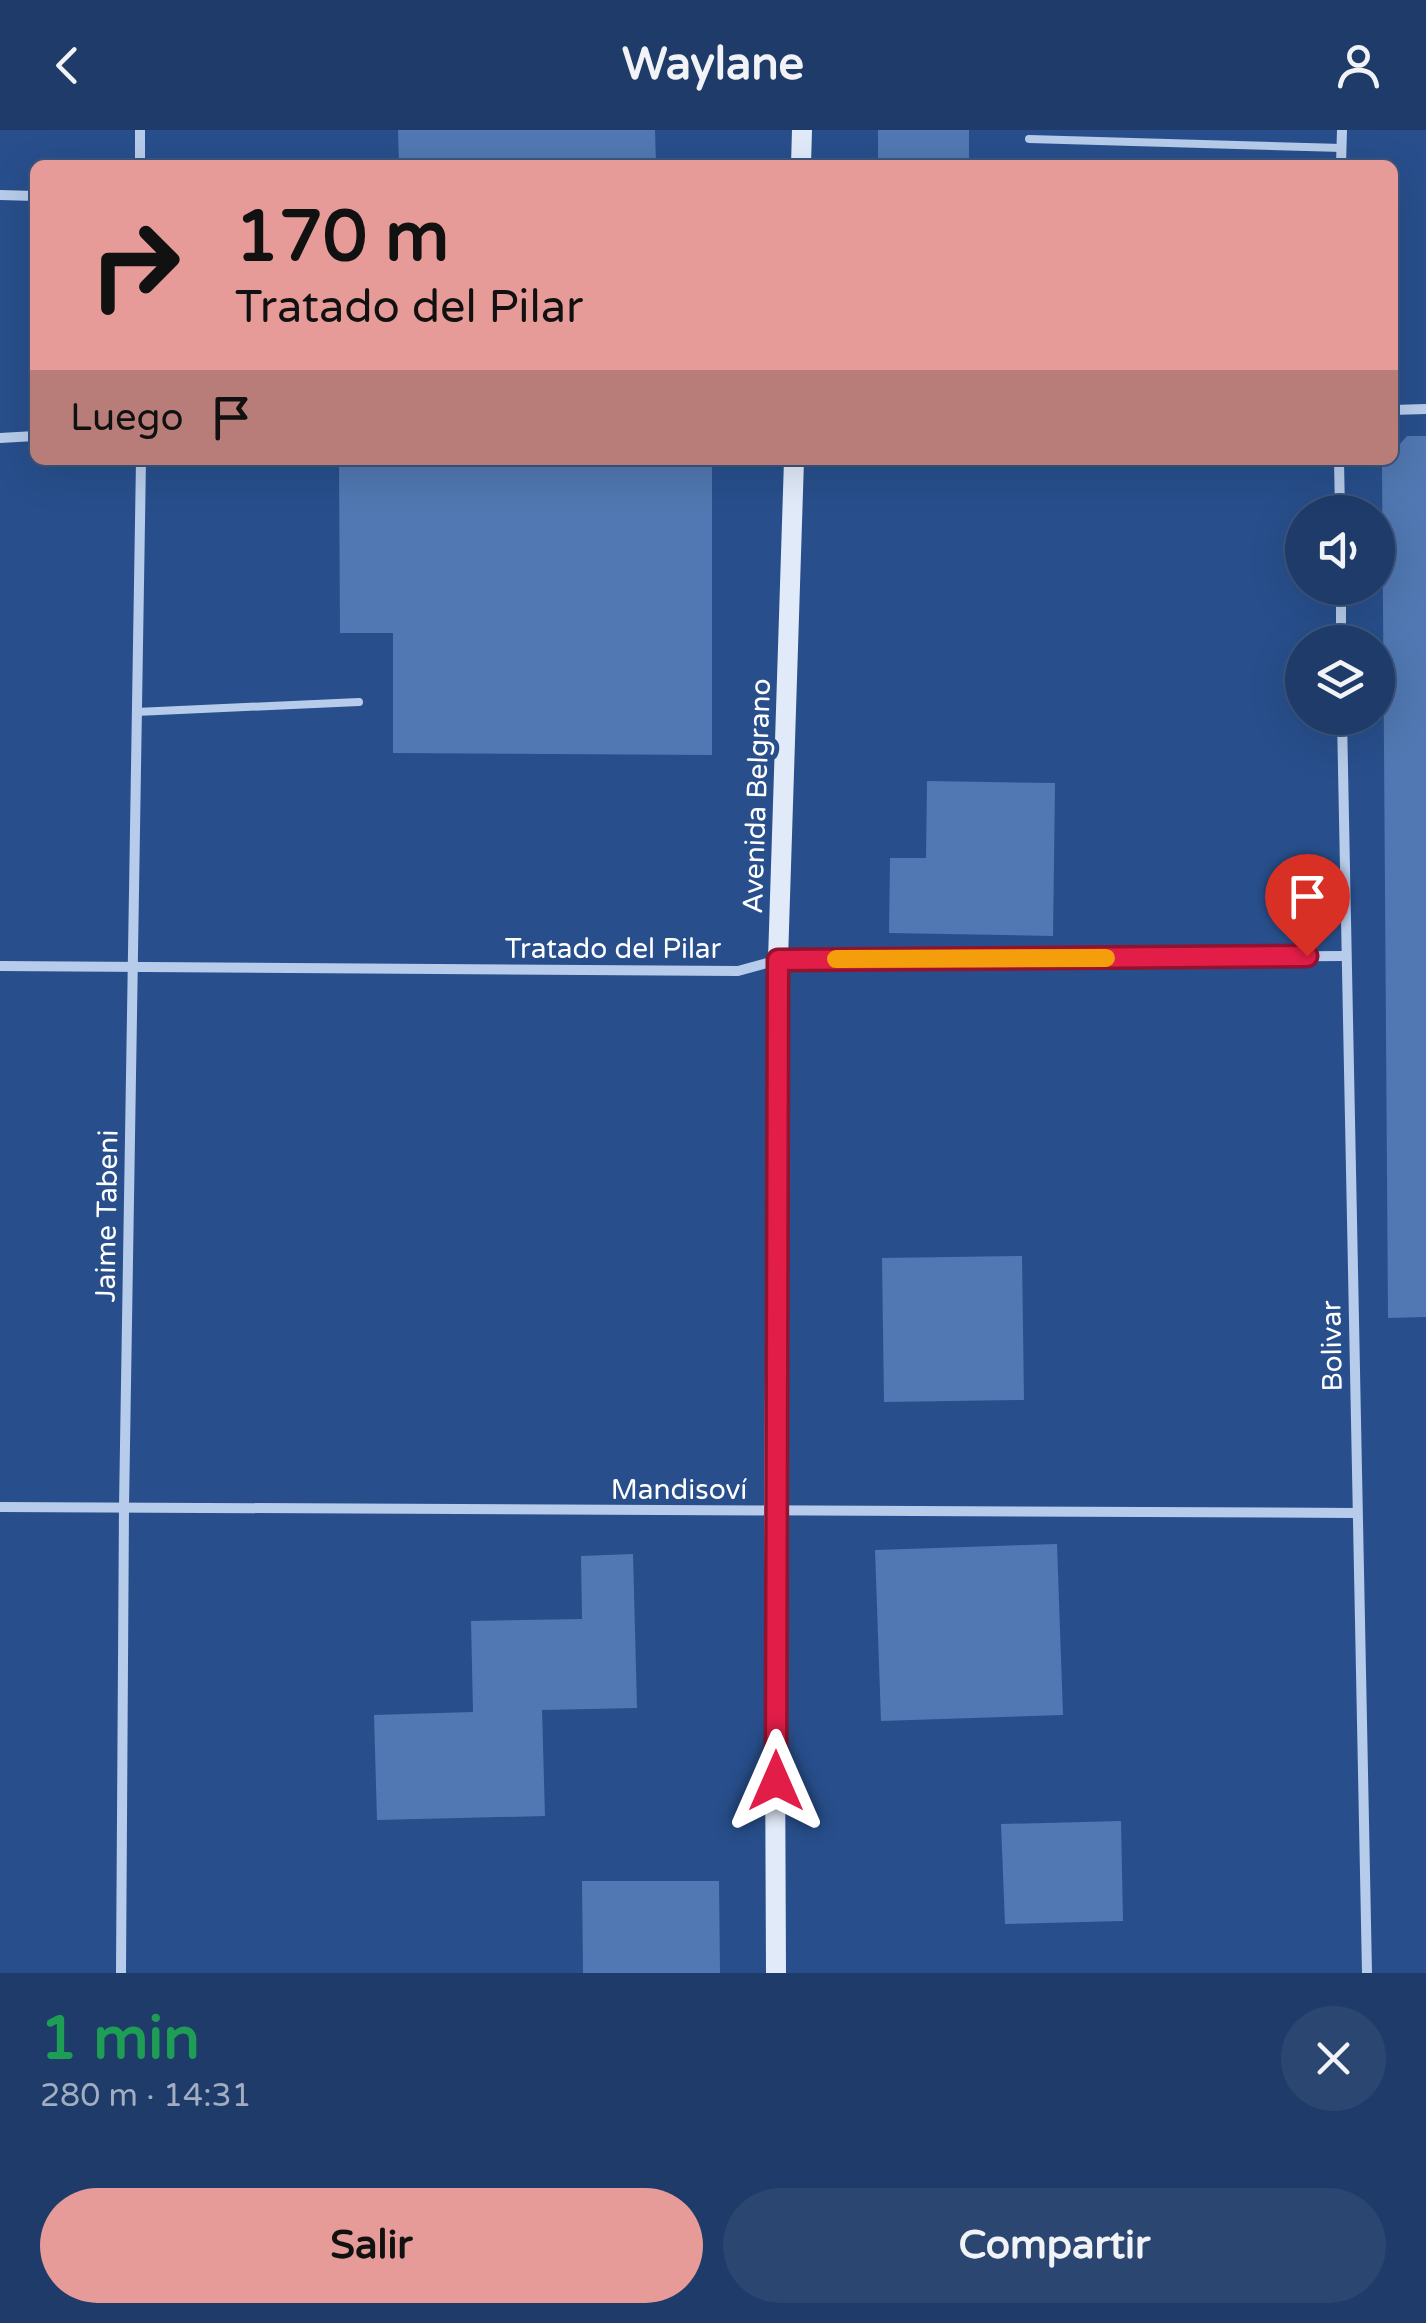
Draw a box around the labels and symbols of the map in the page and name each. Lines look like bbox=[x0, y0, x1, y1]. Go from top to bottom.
street label: Avenida Belgrano bbox=[736, 678, 778, 914]
pin bbox=[1265, 854, 1350, 957]
street label: Tratado del Pilar bbox=[505, 932, 722, 966]
street label: Jaime Tabeni bbox=[88, 1129, 126, 1303]
street label: Bolivar bbox=[1314, 1300, 1350, 1392]
street label: Mandisoví bbox=[611, 1473, 747, 1507]
position arrow bbox=[724, 1729, 828, 1833]

